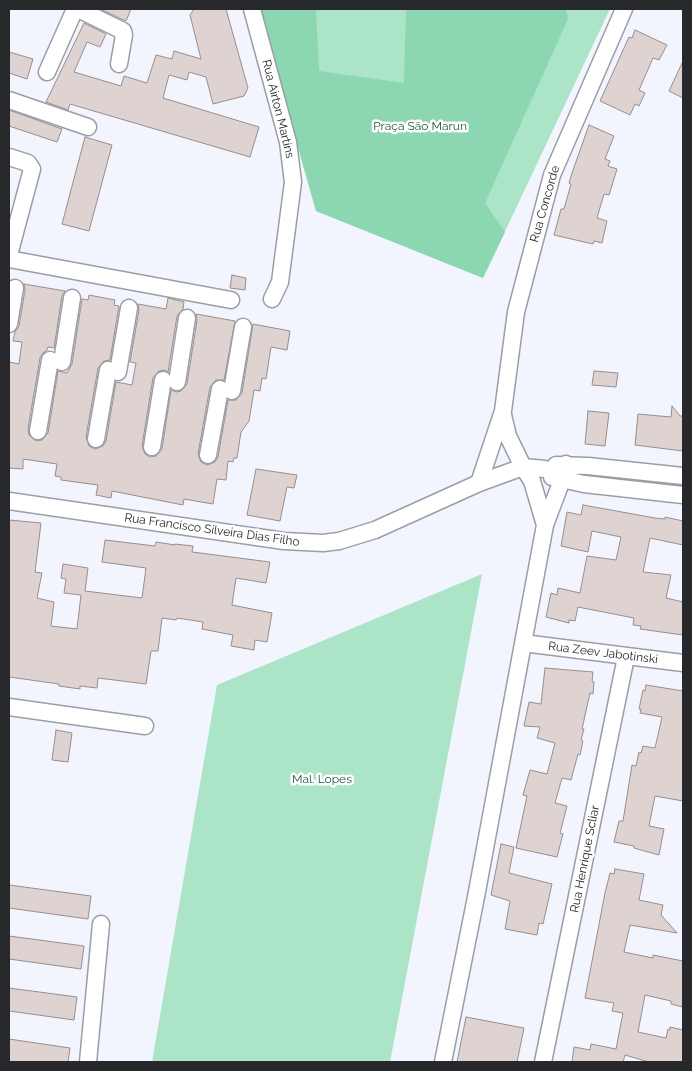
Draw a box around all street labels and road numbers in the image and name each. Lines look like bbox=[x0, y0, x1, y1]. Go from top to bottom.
street label: Rua Airton Martins bbox=[259, 58, 297, 160]
street label: Rua Concorde bbox=[527, 164, 563, 244]
street label: Rua Francisco Silveira Dias Filho bbox=[123, 511, 301, 549]
street label: Rua Zeev Jabotinski bbox=[547, 639, 659, 667]
street label: Rua Henrique Scliar bbox=[568, 804, 602, 914]

